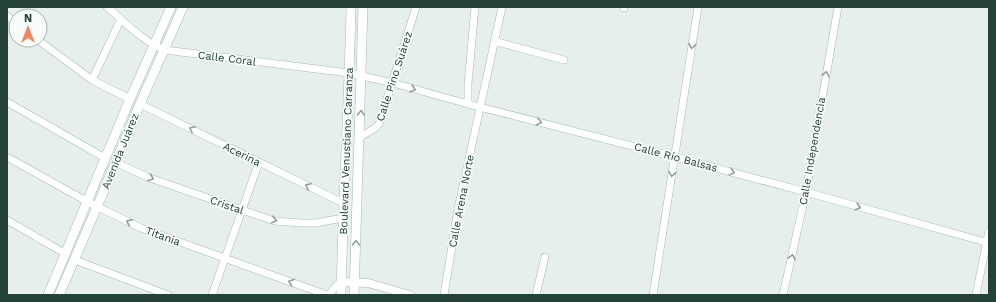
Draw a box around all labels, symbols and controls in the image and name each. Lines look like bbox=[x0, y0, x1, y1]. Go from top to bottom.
north arrow bbox=[8, 8, 48, 48]
text: N bbox=[24, 12, 32, 25]
street label: Calle Pino Suárez bbox=[374, 29, 415, 123]
one-way arrow bbox=[688, 42, 697, 49]
street label: Calle Coral bbox=[197, 48, 257, 69]
street label: Boulevard Venustiano Carranza bbox=[337, 67, 356, 235]
one-way arrow bbox=[821, 71, 829, 77]
one-way arrow bbox=[409, 84, 416, 93]
street label: Calle Independencia bbox=[797, 96, 828, 206]
one-way arrow bbox=[356, 110, 365, 116]
street label: Avenida Juárez bbox=[99, 111, 142, 191]
one-way arrow bbox=[535, 117, 542, 126]
one-way arrow bbox=[188, 126, 196, 134]
street label: Acerina bbox=[221, 140, 263, 169]
street label: Calle Río Balsas bbox=[633, 140, 719, 175]
street label: Calle Arena Norte bbox=[446, 154, 477, 249]
one-way arrow bbox=[729, 167, 736, 176]
one-way arrow bbox=[669, 171, 677, 177]
one-way arrow bbox=[148, 174, 155, 182]
one-way arrow bbox=[305, 183, 313, 191]
street label: Cristal bbox=[208, 194, 246, 218]
one-way arrow bbox=[854, 202, 861, 211]
one-way arrow bbox=[270, 215, 277, 224]
one-way arrow bbox=[126, 219, 133, 227]
street label: Titania bbox=[144, 224, 182, 249]
one-way arrow bbox=[351, 240, 360, 246]
one-way arrow bbox=[787, 254, 795, 260]
one-way arrow bbox=[287, 278, 294, 286]

